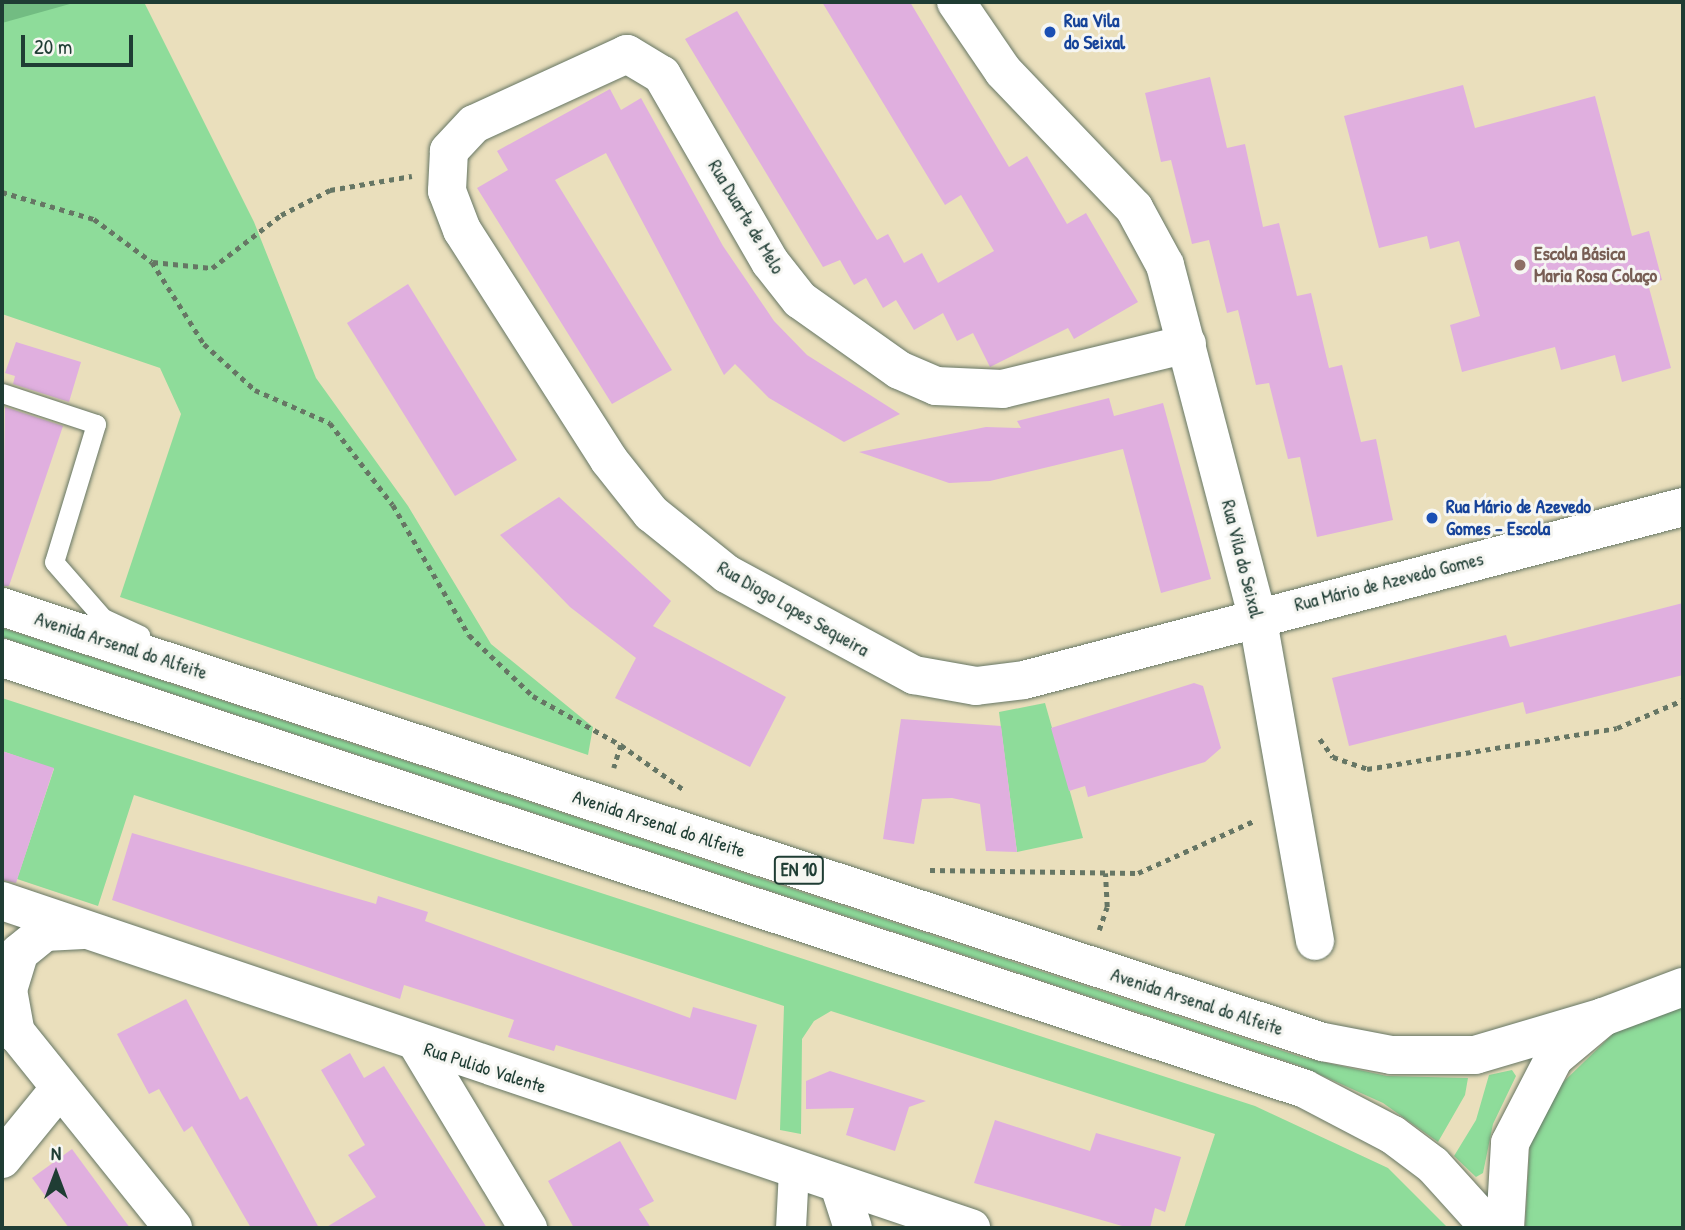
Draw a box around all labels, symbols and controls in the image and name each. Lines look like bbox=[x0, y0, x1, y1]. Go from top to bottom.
place label: Rua Vila do Seixal bbox=[1064, 10, 1125, 54]
scale bar bbox=[24, 21, 136, 65]
marker: Rua Vila do Seixal bbox=[1042, 24, 1058, 40]
text: 20 m bbox=[34, 32, 72, 61]
street label: Rua Duarte de Melo bbox=[703, 156, 789, 278]
place label: Escola Básica Maria Rosa Colaço bbox=[1534, 243, 1657, 287]
marker: Escola Básica Maria Rosa Colaço bbox=[1512, 257, 1528, 273]
place label: Rua Mário de Azevedo Gomes - Escola bbox=[1446, 496, 1591, 540]
street label: Rua Vila do Seixal bbox=[1216, 498, 1268, 620]
marker: Rua Mário de Azevedo Gomes - Escola bbox=[1424, 510, 1440, 526]
street label: Rua Mário de Azevedo Gomes bbox=[1292, 547, 1486, 617]
street label: Rua Diogo Lopes Sequeira bbox=[713, 556, 873, 662]
street label: Avenida Arsenal do Alfeite bbox=[32, 607, 210, 685]
street label: Avenida Arsenal do Alfeite bbox=[570, 785, 748, 863]
road number: EN 10 bbox=[773, 856, 825, 884]
street label: Avenida Arsenal do Alfeite bbox=[1108, 963, 1286, 1041]
street label: Rua Pulido Valente bbox=[421, 1038, 549, 1098]
north arrow bbox=[21, 1139, 91, 1209]
text: N bbox=[51, 1140, 61, 1166]

